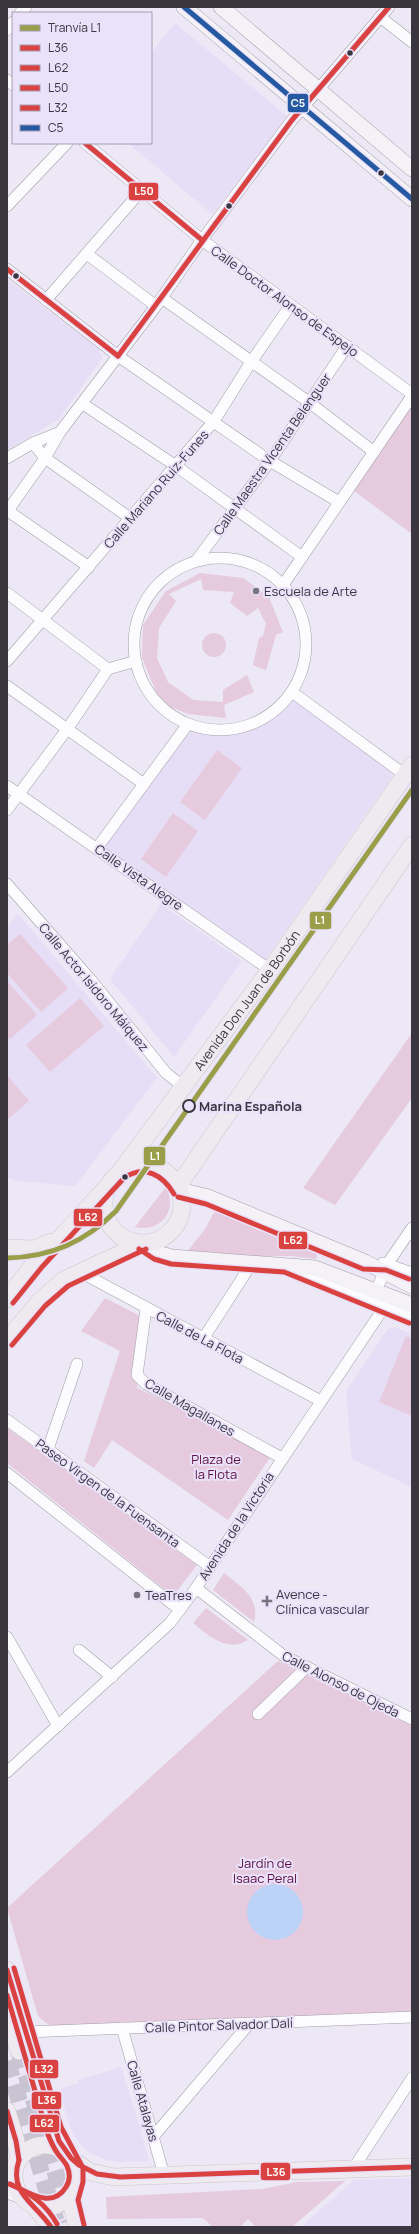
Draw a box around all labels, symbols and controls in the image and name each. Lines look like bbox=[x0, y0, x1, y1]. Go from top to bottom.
legend bbox=[12, 12, 152, 144]
text: Tranvía L1 bbox=[48, 19, 101, 36]
text: L36 bbox=[48, 39, 68, 56]
unlabelled marker bbox=[345, 48, 355, 58]
text: L62 bbox=[48, 59, 69, 76]
text: L50 bbox=[48, 79, 68, 96]
line badge: C5 bbox=[287, 93, 309, 113]
text: C5 bbox=[291, 95, 305, 110]
text: L32 bbox=[48, 99, 68, 116]
text: C5 bbox=[48, 119, 64, 136]
unlabelled marker bbox=[376, 168, 386, 178]
line badge: L50 bbox=[128, 182, 159, 201]
text: L50 bbox=[134, 183, 154, 198]
unlabelled marker bbox=[224, 201, 234, 211]
street label: Calle Doctor Alonso de Espejo bbox=[207, 241, 363, 361]
unlabelled marker bbox=[11, 271, 21, 281]
street label: Calle Maestra Vicenta Belenguer bbox=[209, 369, 335, 539]
street label: Calle Mariano Ruiz-Funes bbox=[100, 426, 213, 552]
place label: Escuela de Arte bbox=[264, 582, 357, 600]
marker: Escuela de Arte bbox=[251, 586, 261, 596]
street label: Calle Vista Alegre bbox=[91, 840, 187, 914]
line badge: L1 bbox=[309, 911, 332, 930]
text: L1 bbox=[315, 912, 325, 927]
street label: Calle Actor Isidoro Máiquez bbox=[35, 919, 153, 1055]
street label: Avenida Don Juan de Borbón bbox=[190, 926, 304, 1074]
place label: Marina Española bbox=[199, 1097, 302, 1115]
marker: Marina Española bbox=[182, 1099, 196, 1113]
line badge: L1 bbox=[143, 1146, 166, 1166]
text: L1 bbox=[150, 1148, 160, 1163]
unlabelled marker bbox=[120, 1172, 130, 1182]
line badge: L62 bbox=[73, 1208, 103, 1227]
text: L62 bbox=[78, 1209, 98, 1224]
line badge: L62 bbox=[278, 1231, 308, 1250]
text: L62 bbox=[283, 1232, 303, 1247]
street label: Calle de La Flota bbox=[153, 1306, 247, 1368]
street label: Calle Magallanes bbox=[142, 1374, 238, 1440]
street label: Paseo Virgen de la Fuensanta bbox=[32, 1434, 184, 1552]
park label: Plaza de la Flota bbox=[191, 1450, 241, 1483]
street label: Avenida de la Victoria bbox=[194, 1468, 278, 1584]
place label: Avence - Clínica vascular bbox=[276, 1585, 370, 1618]
place label: TeaTres bbox=[145, 1586, 192, 1604]
marker: TeaTres bbox=[132, 1590, 142, 1600]
marker: Avence - Clínica vascular bbox=[261, 1595, 273, 1607]
street label: Calle Alonso de Ojeda bbox=[279, 1647, 403, 1721]
park label: Jardín de Isaac Peral bbox=[233, 1854, 297, 1887]
street label: Calle Pintor Salvador Dalí bbox=[145, 2013, 293, 2037]
street label: Calle Atalayas bbox=[123, 2058, 163, 2144]
line badge: L32 bbox=[29, 2059, 59, 2079]
text: L32 bbox=[35, 2061, 53, 2076]
line badge: L36 bbox=[31, 2091, 62, 2110]
text: L36 bbox=[37, 2092, 57, 2107]
line badge: L62 bbox=[29, 2114, 60, 2133]
text: L62 bbox=[34, 2115, 54, 2130]
line badge: L36 bbox=[260, 2162, 291, 2181]
text: L36 bbox=[266, 2164, 286, 2179]

